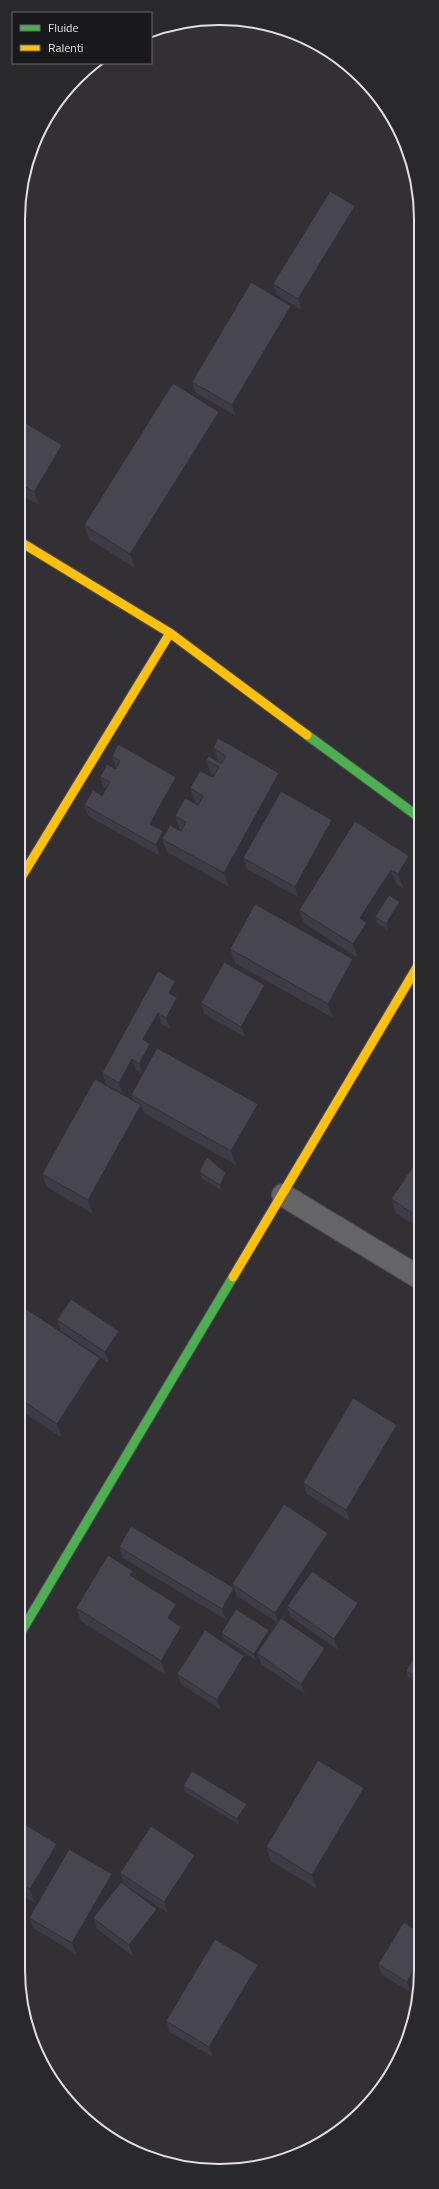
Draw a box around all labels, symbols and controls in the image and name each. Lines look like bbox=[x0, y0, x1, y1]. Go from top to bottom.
legend bbox=[12, 12, 152, 64]
text: Fluide bbox=[48, 18, 79, 37]
text: Ralenti bbox=[48, 38, 83, 57]

